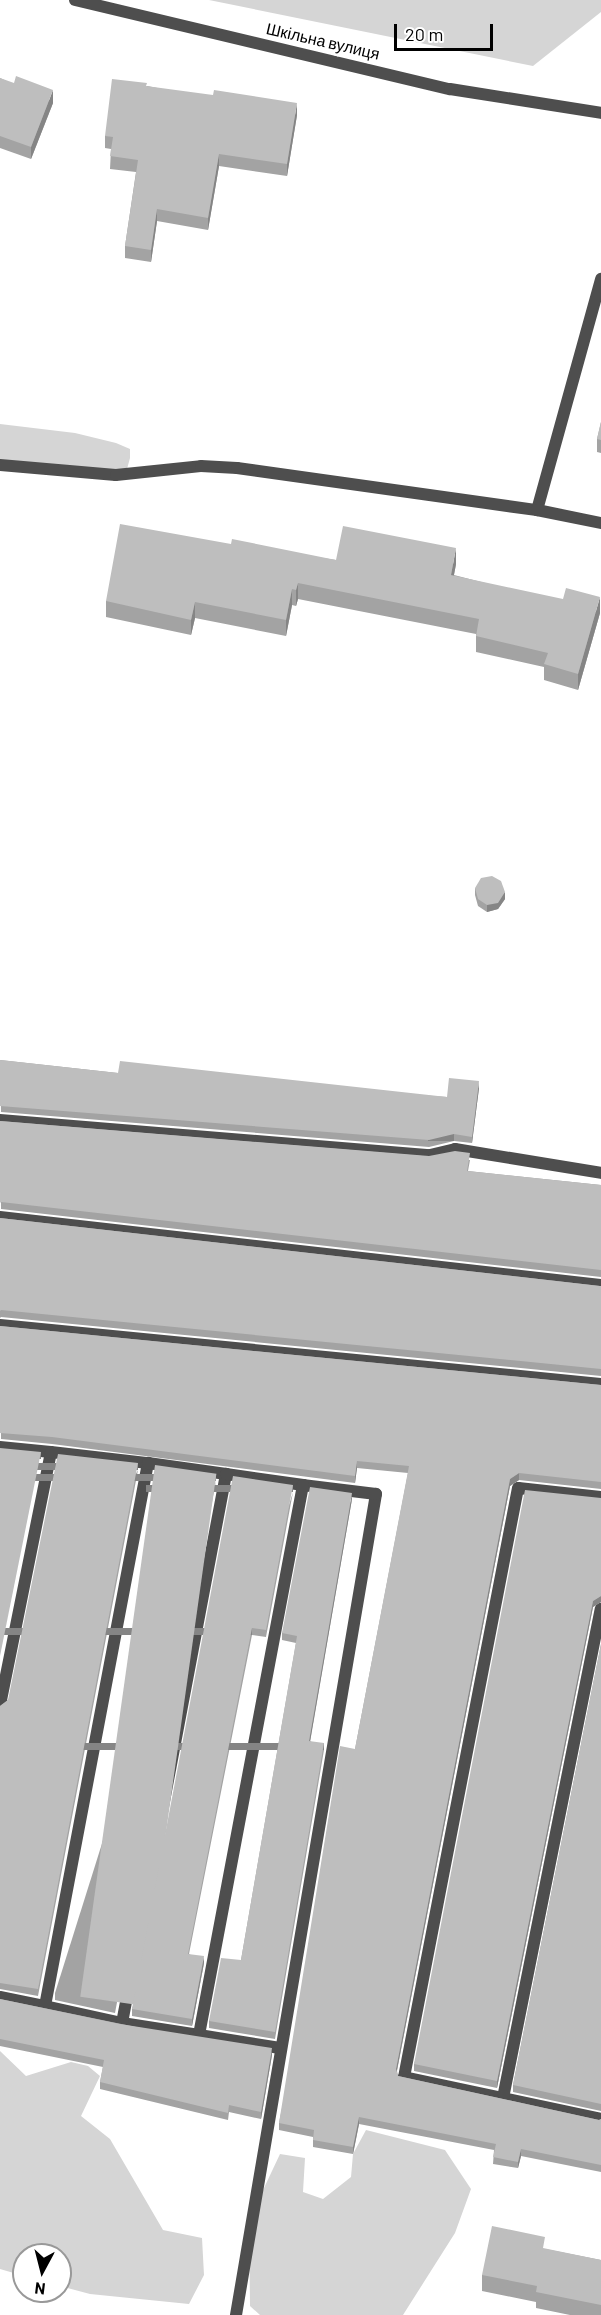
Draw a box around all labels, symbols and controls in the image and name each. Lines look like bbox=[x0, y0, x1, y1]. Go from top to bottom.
scale bar bbox=[397, 12, 496, 50]
street label: Шкільна вулиця bbox=[264, 19, 382, 63]
text: 20 m bbox=[405, 23, 443, 45]
north arrow bbox=[12, 2243, 72, 2303]
text: N bbox=[34, 2279, 46, 2299]

